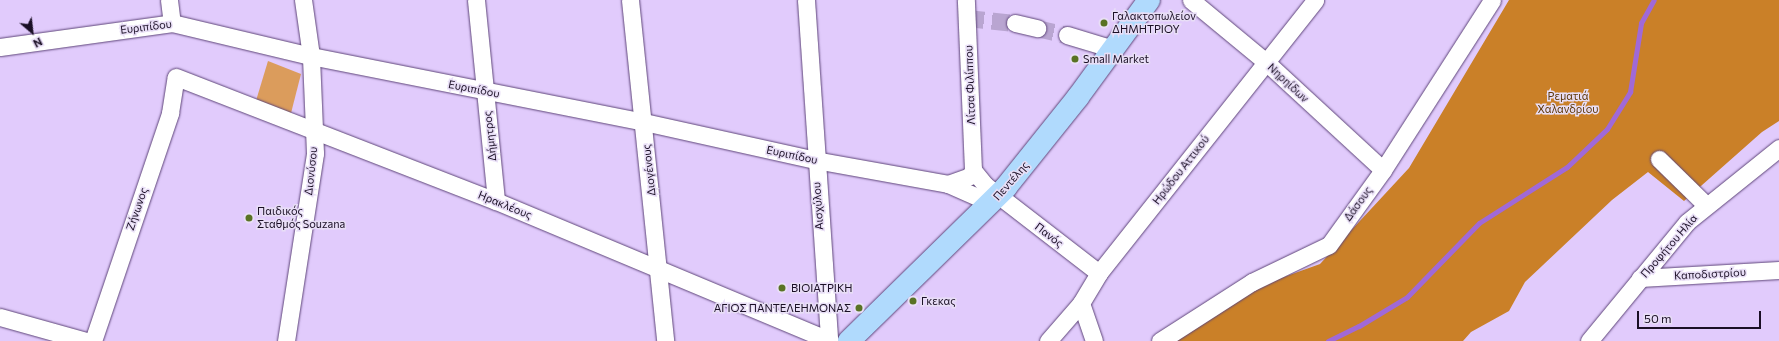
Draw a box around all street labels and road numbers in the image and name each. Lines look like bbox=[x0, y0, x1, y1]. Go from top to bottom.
street label: Ευριπίδου bbox=[119, 17, 173, 37]
street label: Λίτσα Φιλίππου bbox=[962, 45, 978, 125]
street label: Νηρηίδων bbox=[1265, 61, 1311, 105]
street label: Ευριπίδου bbox=[447, 78, 501, 100]
street label: Δήμητρος bbox=[481, 110, 499, 162]
street label: Ηρώδου Αττικού bbox=[1150, 133, 1212, 207]
street label: Διογένους bbox=[640, 143, 658, 197]
street label: Ευριπίδου bbox=[765, 143, 819, 167]
street label: Διονύσου bbox=[302, 146, 320, 196]
street label: Πεντέλης bbox=[990, 159, 1032, 203]
street label: Αισχύλου bbox=[810, 182, 826, 230]
street label: Δάσους bbox=[1341, 184, 1375, 224]
street label: Ζήνωνος bbox=[123, 186, 151, 232]
street label: Ηρακλέους bbox=[476, 188, 534, 222]
street label: Προφήτου Ηλία bbox=[1638, 212, 1700, 280]
street label: Πανός bbox=[1032, 220, 1066, 250]
street label: Καποδιστρίου bbox=[1674, 266, 1746, 282]

